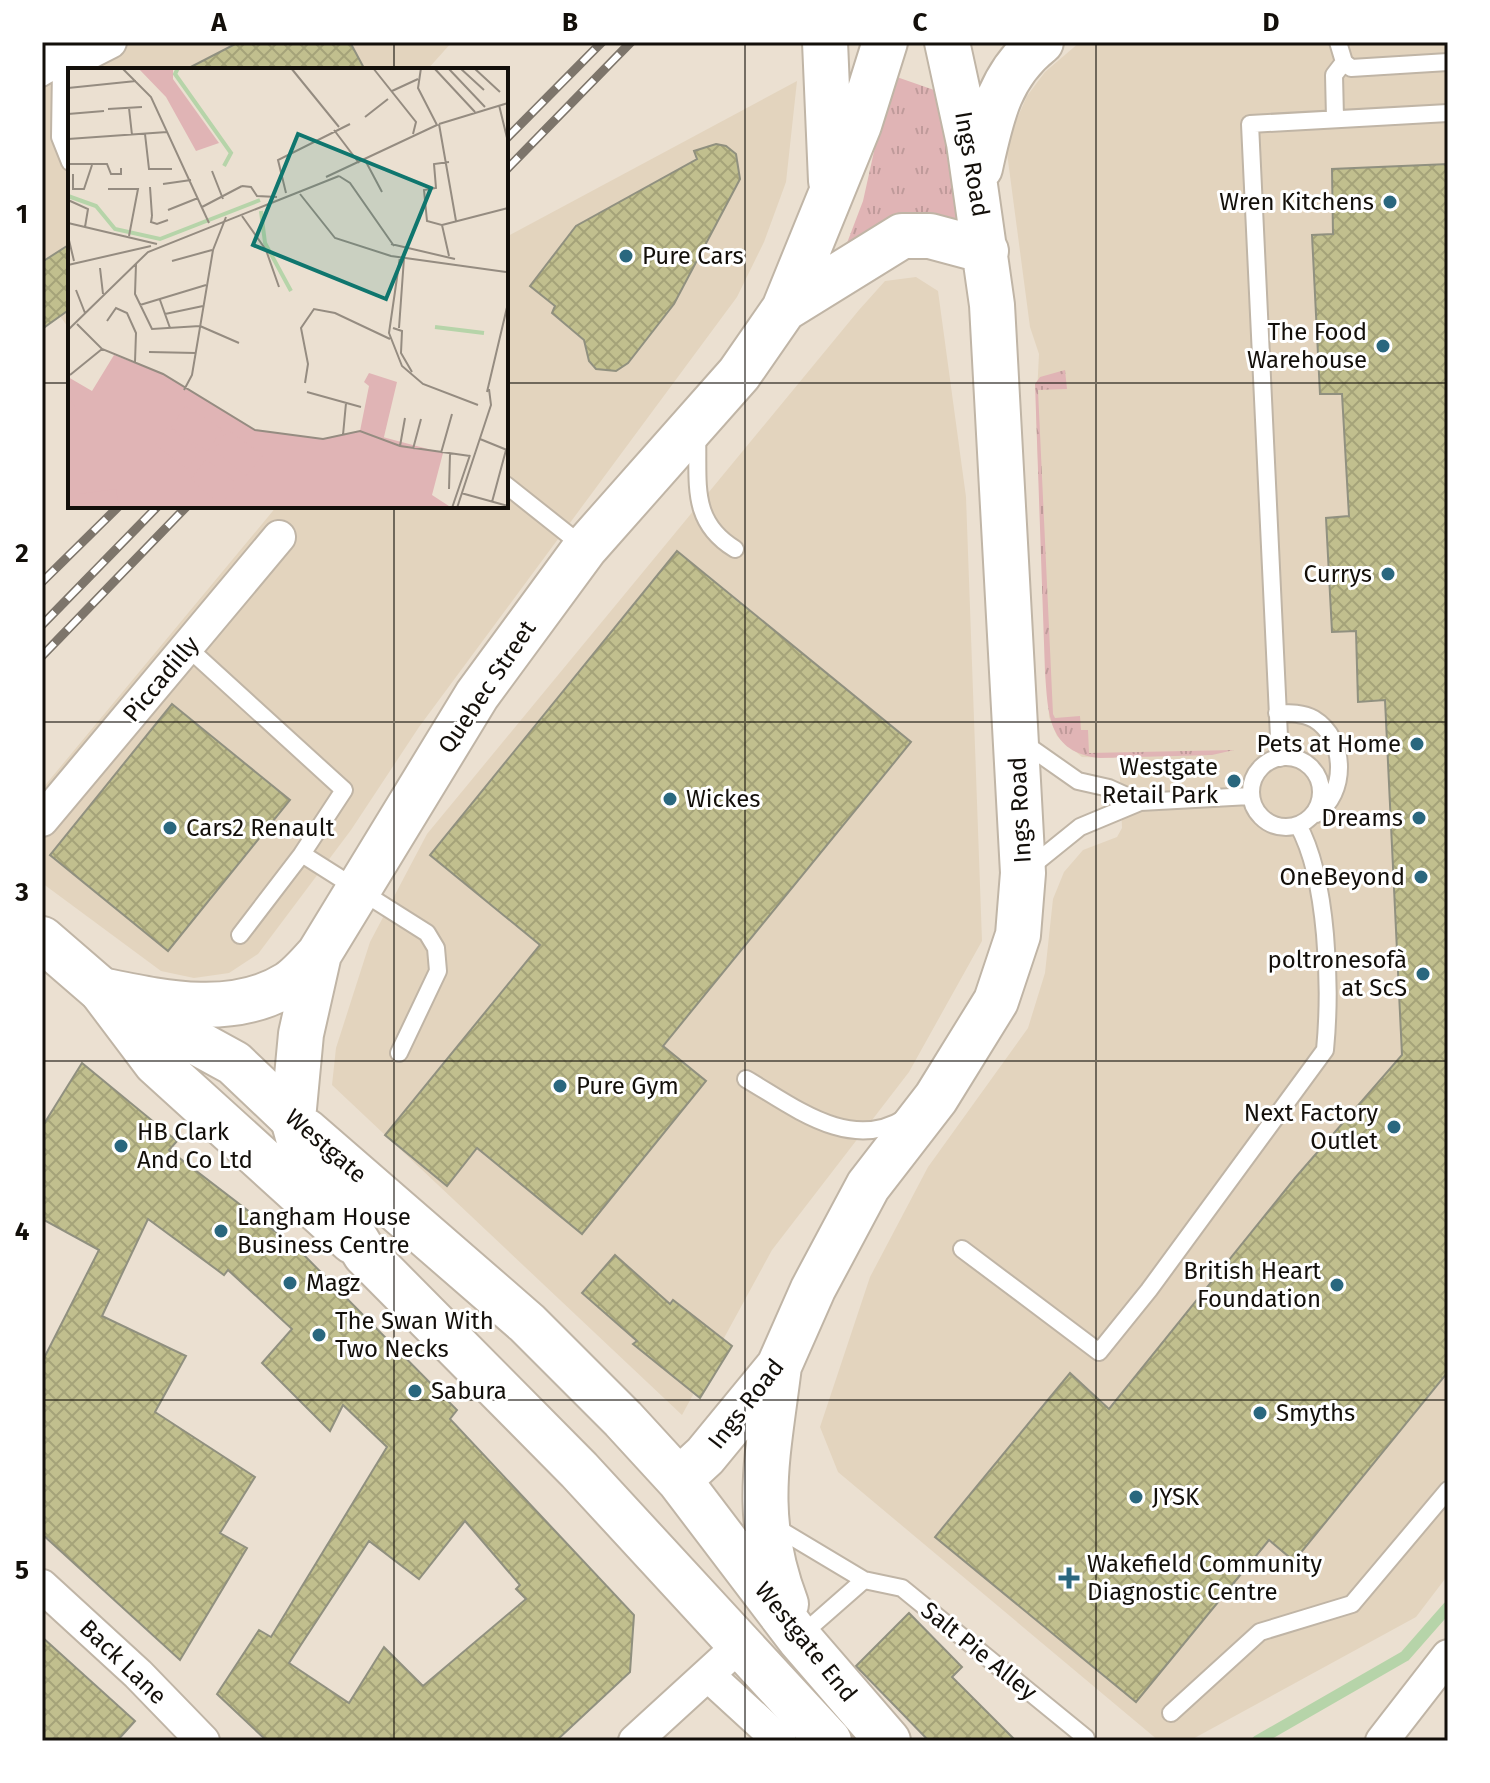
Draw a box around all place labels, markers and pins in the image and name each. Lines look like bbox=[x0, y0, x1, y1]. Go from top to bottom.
place label: Wren Kitchens bbox=[1219, 188, 1374, 216]
marker: Wren Kitchens bbox=[1381, 193, 1399, 211]
place label: Pure Cars bbox=[642, 242, 744, 270]
marker: Pure Cars bbox=[617, 247, 635, 265]
place label: The Food Warehouse bbox=[1247, 318, 1367, 374]
marker: The Food Warehouse bbox=[1374, 337, 1392, 355]
place label: Currys bbox=[1304, 560, 1372, 588]
marker: Currys bbox=[1379, 565, 1397, 583]
place label: Pets at Home bbox=[1256, 730, 1401, 758]
marker: Pets at Home bbox=[1408, 735, 1426, 753]
place label: Westgate Retail Park bbox=[1102, 753, 1219, 809]
marker: Westgate Retail Park bbox=[1225, 772, 1243, 790]
place label: Wickes bbox=[686, 785, 760, 813]
marker: Wickes bbox=[661, 790, 679, 808]
place label: Dreams bbox=[1321, 804, 1403, 832]
marker: Dreams bbox=[1410, 809, 1428, 827]
place label: Cars2 Renault bbox=[186, 814, 335, 842]
marker: Cars2 Renault bbox=[161, 819, 179, 837]
place label: OneBeyond bbox=[1280, 863, 1405, 891]
marker: OneBeyond bbox=[1412, 868, 1430, 886]
place label: poltronesofà at ScS bbox=[1268, 946, 1407, 1002]
marker: poltronesofà at ScS bbox=[1414, 965, 1432, 983]
place label: Pure Gym bbox=[576, 1072, 679, 1100]
marker: Pure Gym bbox=[551, 1077, 569, 1095]
place label: Next Factory Outlet bbox=[1244, 1099, 1378, 1155]
place label: HB Clark And Co Ltd bbox=[137, 1118, 253, 1174]
marker: Next Factory Outlet bbox=[1385, 1118, 1403, 1136]
marker: HB Clark And Co Ltd bbox=[112, 1137, 130, 1155]
place label: Langham House Business Centre bbox=[237, 1203, 411, 1259]
marker: Langham House Business Centre bbox=[212, 1222, 230, 1240]
place label: British Heart Foundation bbox=[1183, 1257, 1321, 1313]
place label: Magz bbox=[306, 1269, 360, 1297]
marker: Magz bbox=[281, 1274, 299, 1292]
marker: British Heart Foundation bbox=[1328, 1276, 1346, 1294]
place label: The Swan With Two Necks bbox=[335, 1307, 494, 1363]
marker: The Swan With Two Necks bbox=[310, 1326, 328, 1344]
place label: Sabura bbox=[431, 1377, 507, 1405]
marker: Sabura bbox=[406, 1382, 424, 1400]
place label: Smyths bbox=[1276, 1399, 1355, 1427]
marker: Smyths bbox=[1251, 1404, 1269, 1422]
place label: JYSK bbox=[1152, 1483, 1200, 1511]
marker: JYSK bbox=[1127, 1488, 1145, 1506]
place label: Wakefield Community Diagnostic Centre bbox=[1087, 1550, 1322, 1606]
marker: Wakefield Community Diagnostic Centre bbox=[1058, 1567, 1080, 1589]

